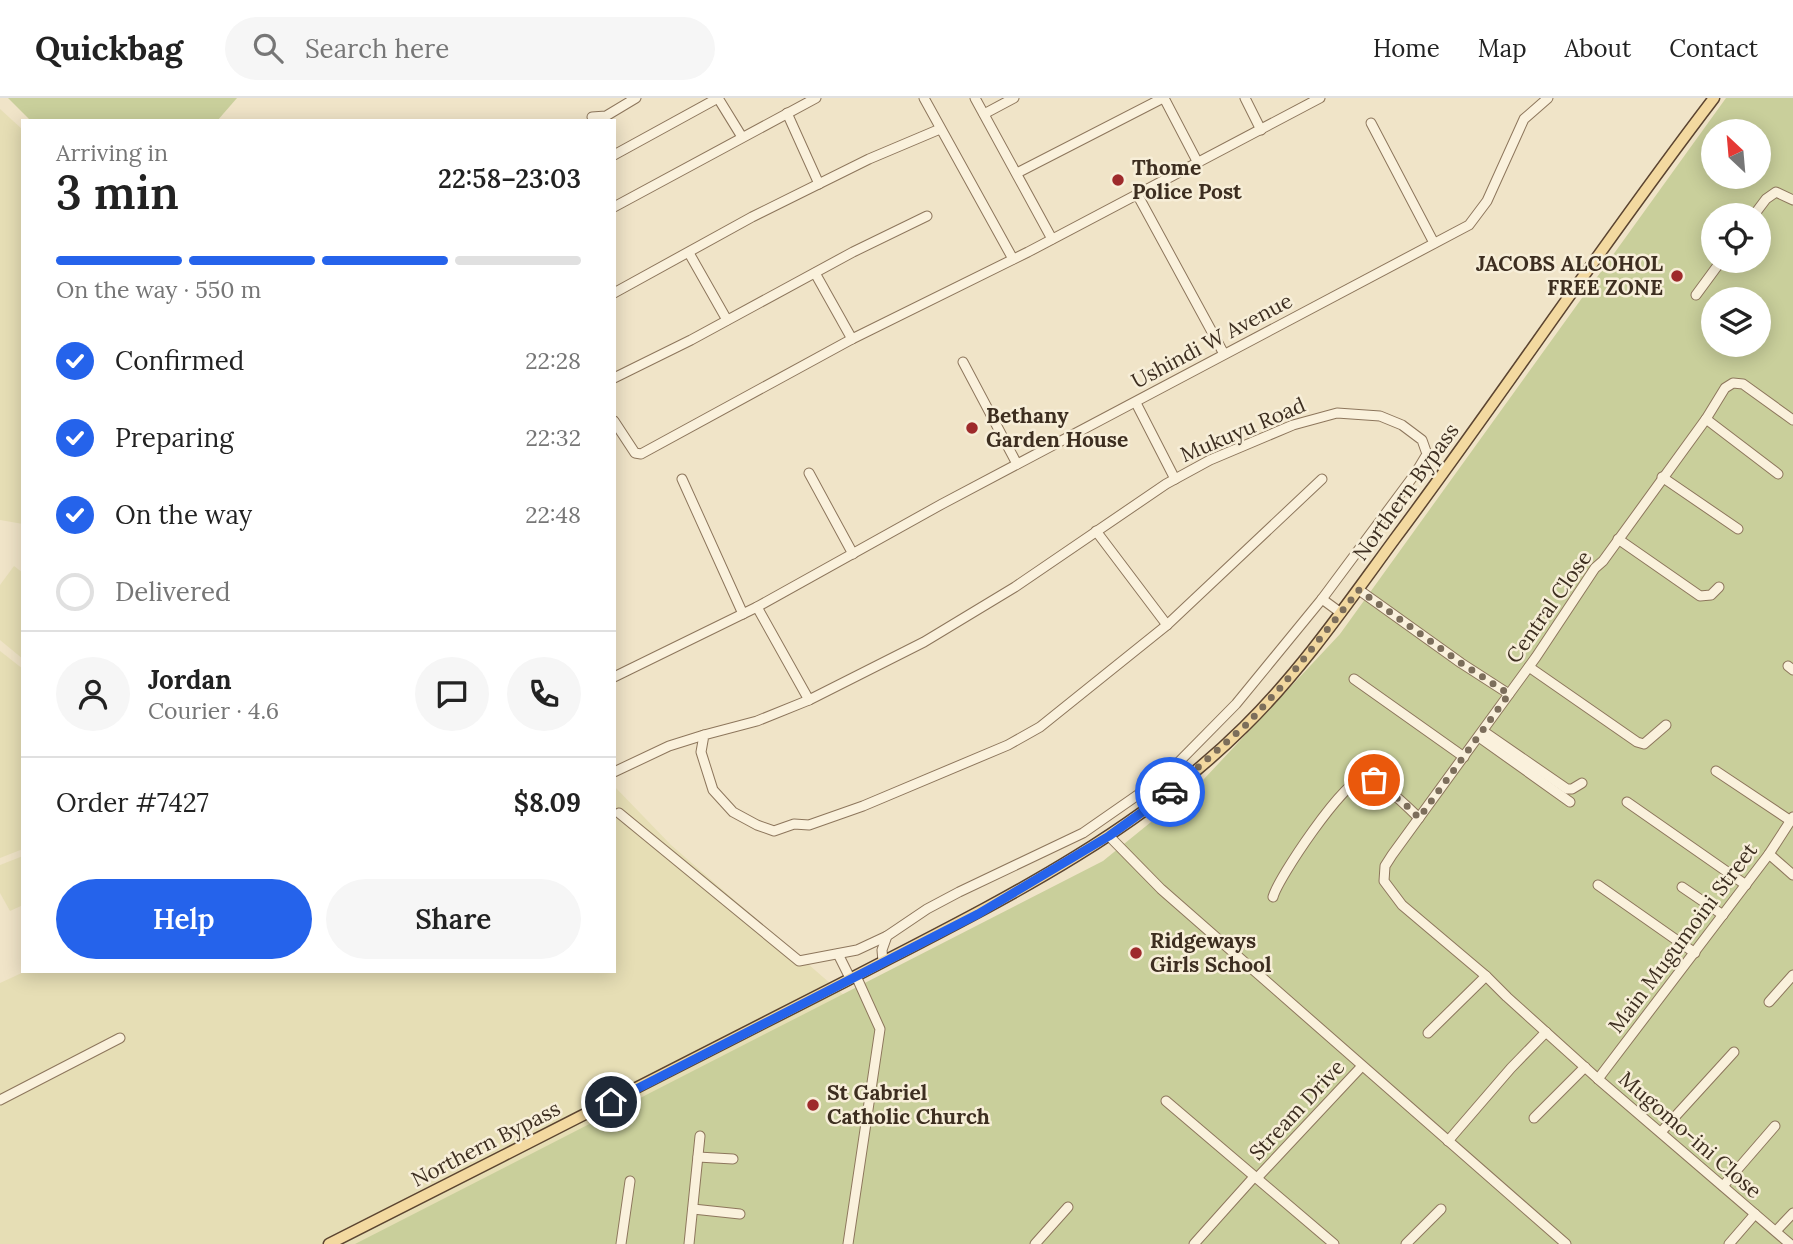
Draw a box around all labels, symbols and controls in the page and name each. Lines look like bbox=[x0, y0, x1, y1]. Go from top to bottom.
search box bbox=[225, 17, 715, 80]
text: Quickbag bbox=[35, 27, 183, 69]
icon: search bbox=[249, 29, 287, 67]
text: Search here bbox=[305, 32, 449, 65]
text: Home bbox=[1373, 33, 1440, 64]
text: Map bbox=[1478, 33, 1527, 64]
text: About bbox=[1565, 33, 1631, 64]
text: Contact bbox=[1669, 33, 1758, 64]
north arrow bbox=[1701, 119, 1771, 189]
map controls bbox=[1701, 119, 1771, 357]
text: Arriving in bbox=[56, 138, 168, 167]
place label: Thome Police Post bbox=[1132, 154, 1242, 205]
text: 22:58–23:03 bbox=[438, 162, 581, 195]
text: 3 min bbox=[56, 163, 179, 222]
marker: Thome Police Post bbox=[1110, 172, 1126, 188]
button: locate bbox=[1701, 203, 1771, 273]
place label: JACOBS ALCOHOL FREE ZONE bbox=[1476, 250, 1663, 301]
marker: JACOBS ALCOHOL FREE ZONE bbox=[1669, 268, 1685, 284]
text: On the way · 550 m bbox=[56, 275, 261, 304]
street label: Ushindi W Avenue bbox=[1127, 287, 1297, 394]
button: layers bbox=[1701, 287, 1771, 357]
icon: check bbox=[56, 342, 94, 380]
text: Confirmed bbox=[115, 344, 244, 377]
text: 22:28 bbox=[525, 346, 581, 375]
street label: Mukuyu Road bbox=[1176, 391, 1309, 468]
place label: Bethany Garden House bbox=[986, 402, 1128, 453]
street label: Northern Bypass bbox=[1347, 418, 1465, 566]
icon: check bbox=[56, 419, 94, 457]
marker: Bethany Garden House bbox=[964, 420, 980, 436]
text: Preparing bbox=[115, 421, 234, 454]
text: 22:32 bbox=[525, 423, 581, 452]
icon: check bbox=[56, 496, 94, 534]
text: On the way bbox=[115, 498, 252, 531]
text: 22:48 bbox=[525, 500, 581, 529]
street label: Central Close bbox=[1500, 545, 1597, 668]
text: Delivered bbox=[115, 575, 231, 608]
button: person bbox=[56, 657, 130, 731]
button: chat bbox=[415, 657, 489, 731]
button: phone bbox=[507, 657, 581, 731]
text: Jordan bbox=[148, 663, 232, 696]
text: Courier · 4.6 bbox=[148, 696, 279, 725]
pin bbox=[1344, 750, 1404, 810]
courier bbox=[1135, 757, 1205, 827]
icon: bag bbox=[1355, 761, 1393, 799]
icon: car bbox=[1151, 773, 1189, 811]
text: Order #7427 bbox=[56, 786, 209, 819]
text: $8.09 bbox=[514, 786, 581, 819]
street label: Main Mugumoini Street bbox=[1602, 837, 1763, 1038]
button: Help bbox=[56, 879, 312, 959]
button: Share bbox=[326, 879, 581, 959]
place label: Ridgeways Girls School bbox=[1150, 927, 1272, 978]
marker: Ridgeways Girls School bbox=[1128, 945, 1144, 961]
street label: Stream Drive bbox=[1243, 1054, 1350, 1166]
street label: Mugomo-ini Close bbox=[1613, 1065, 1767, 1204]
pin bbox=[581, 1072, 641, 1132]
place label: St Gabriel Catholic Church bbox=[827, 1079, 990, 1130]
icon: home bbox=[592, 1083, 630, 1121]
street label: Northern Bypass bbox=[407, 1094, 565, 1193]
marker: St Gabriel Catholic Church bbox=[805, 1097, 821, 1113]

